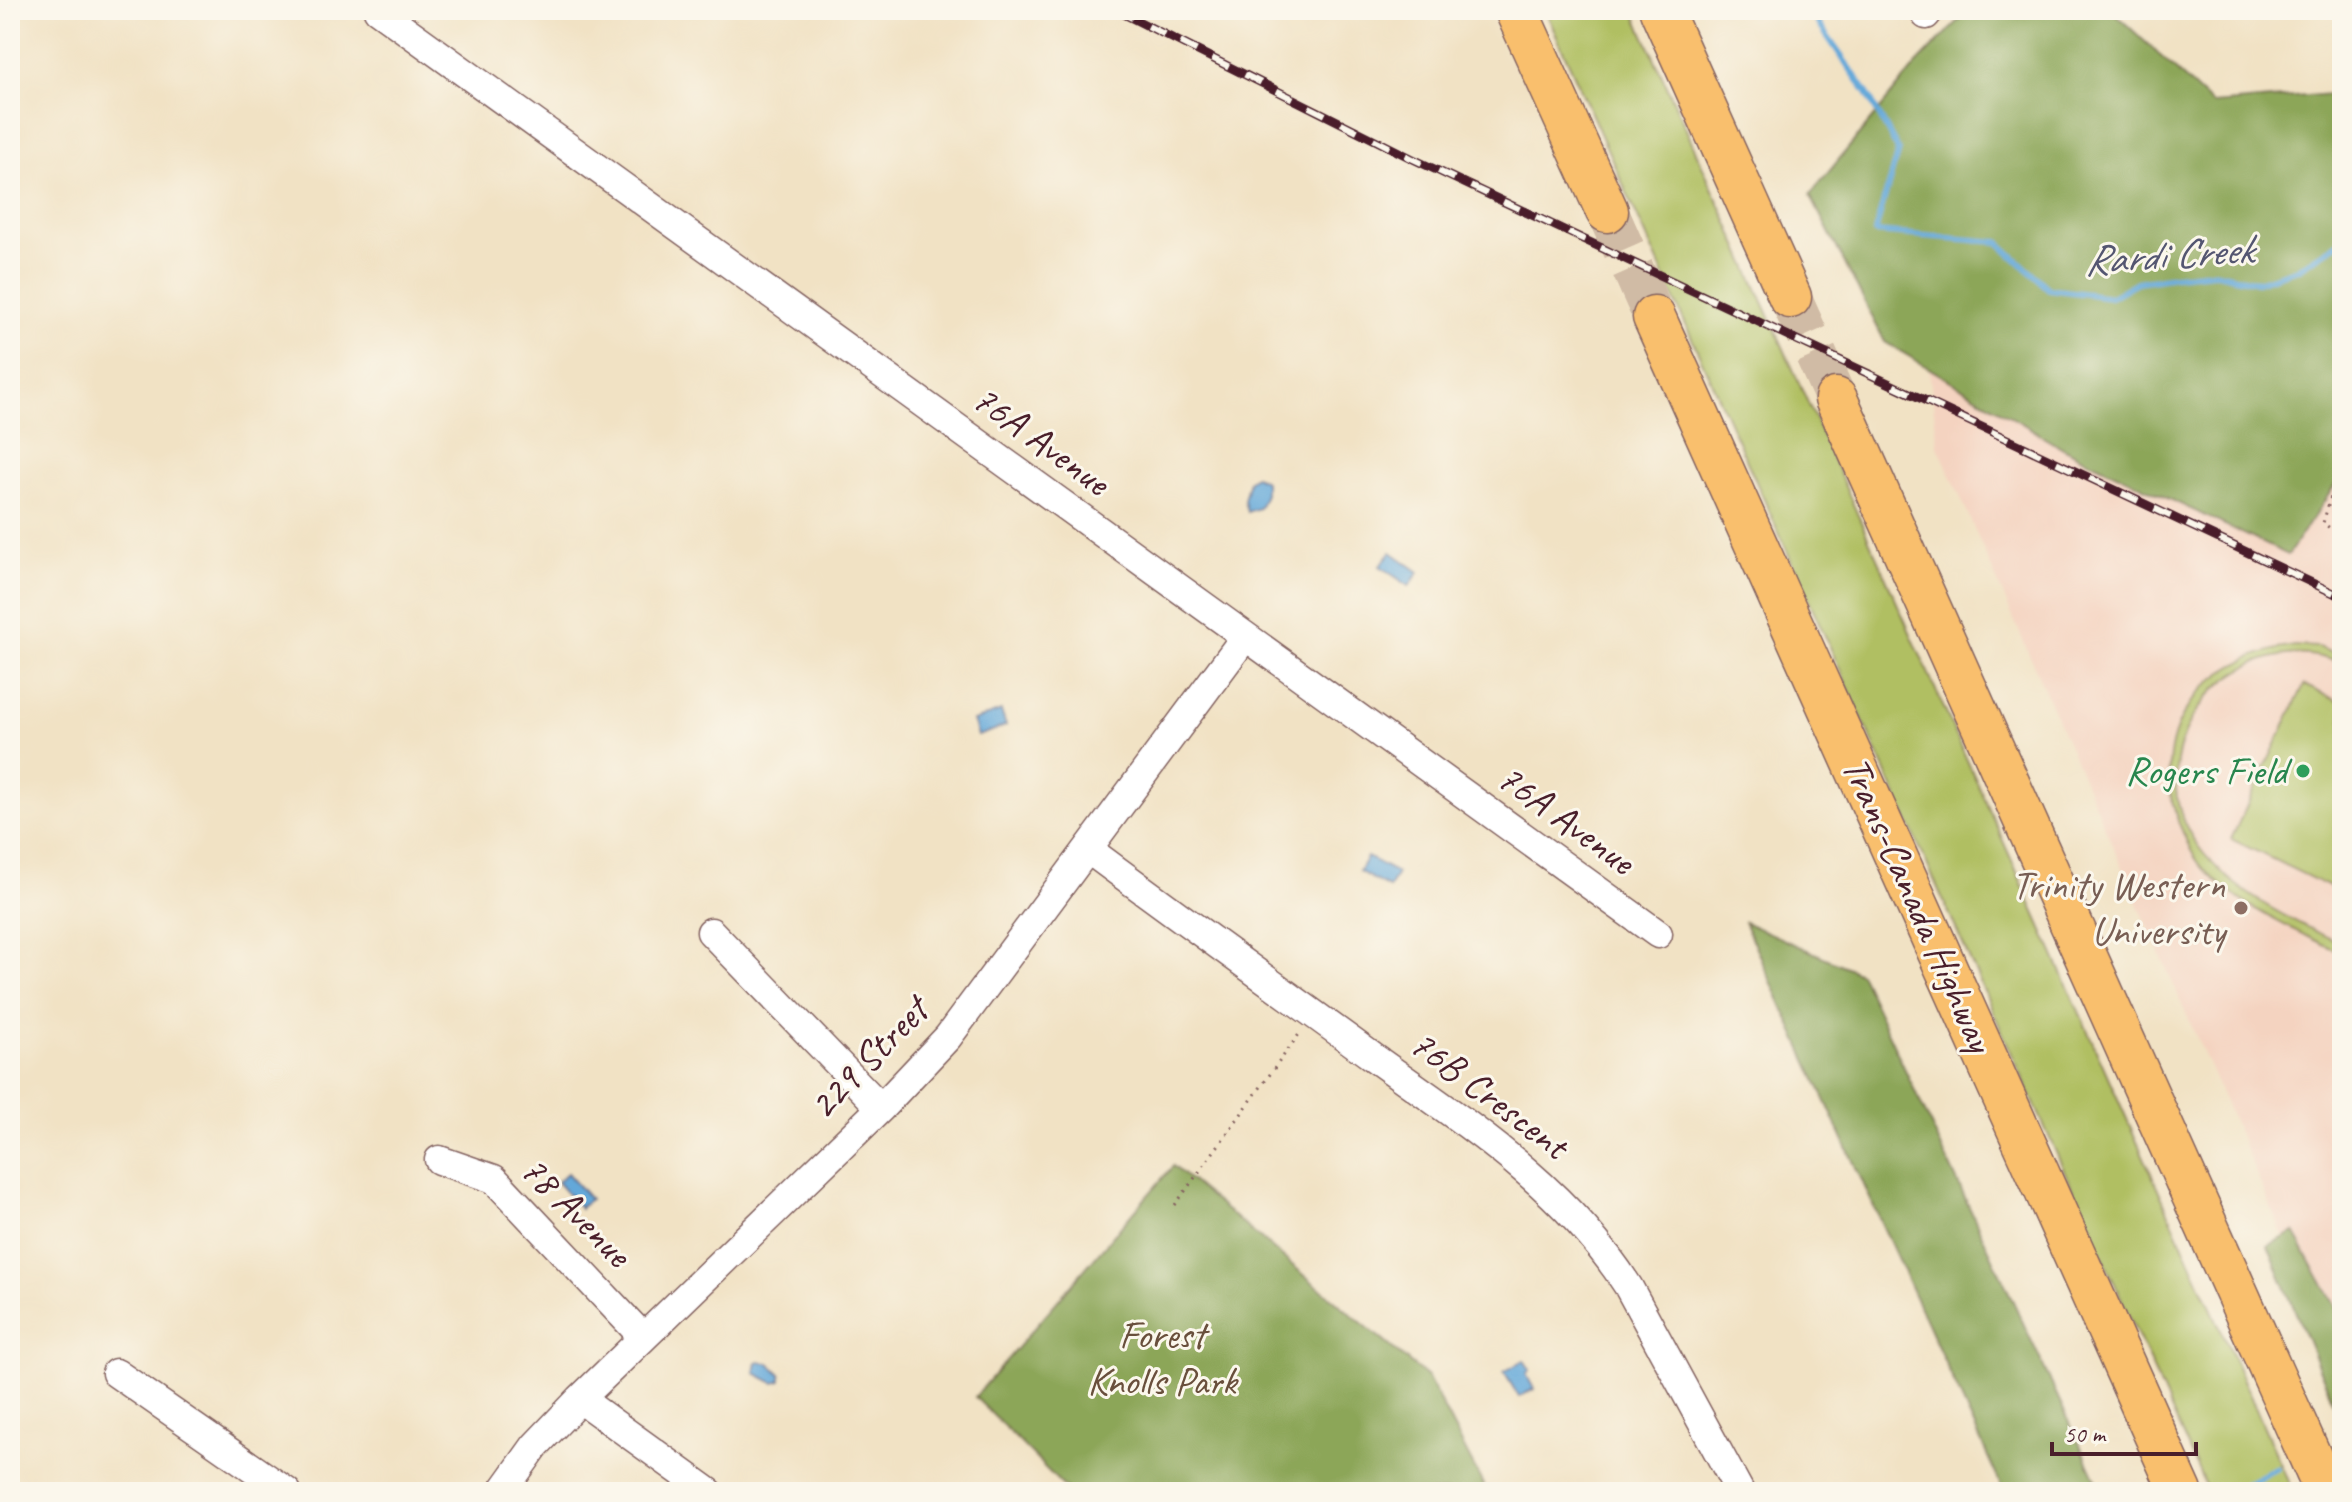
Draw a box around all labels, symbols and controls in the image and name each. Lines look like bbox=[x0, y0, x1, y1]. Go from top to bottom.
water label: Rardi Creek bbox=[2082, 222, 2260, 287]
street label: 76A Avenue bbox=[962, 373, 1122, 508]
place label: Rogers Field bbox=[2125, 746, 2293, 796]
street label: Trans-Canada Highway bbox=[1831, 749, 2007, 1062]
street label: 76A Avenue bbox=[1487, 752, 1647, 887]
marker: Rogers Field bbox=[2294, 762, 2312, 780]
place label: Trinity Western University bbox=[2012, 860, 2228, 956]
marker: Trinity Western University bbox=[2232, 899, 2250, 917]
street label: 229 Street bbox=[798, 982, 942, 1130]
street label: 76B Crescent bbox=[1400, 1018, 1581, 1172]
street label: 78 Avenue bbox=[510, 1145, 644, 1279]
park label: Forest Knolls Park bbox=[1088, 1310, 1239, 1406]
scale bar bbox=[2052, 1406, 2196, 1456]
text: 50 m bbox=[2064, 1419, 2107, 1449]

